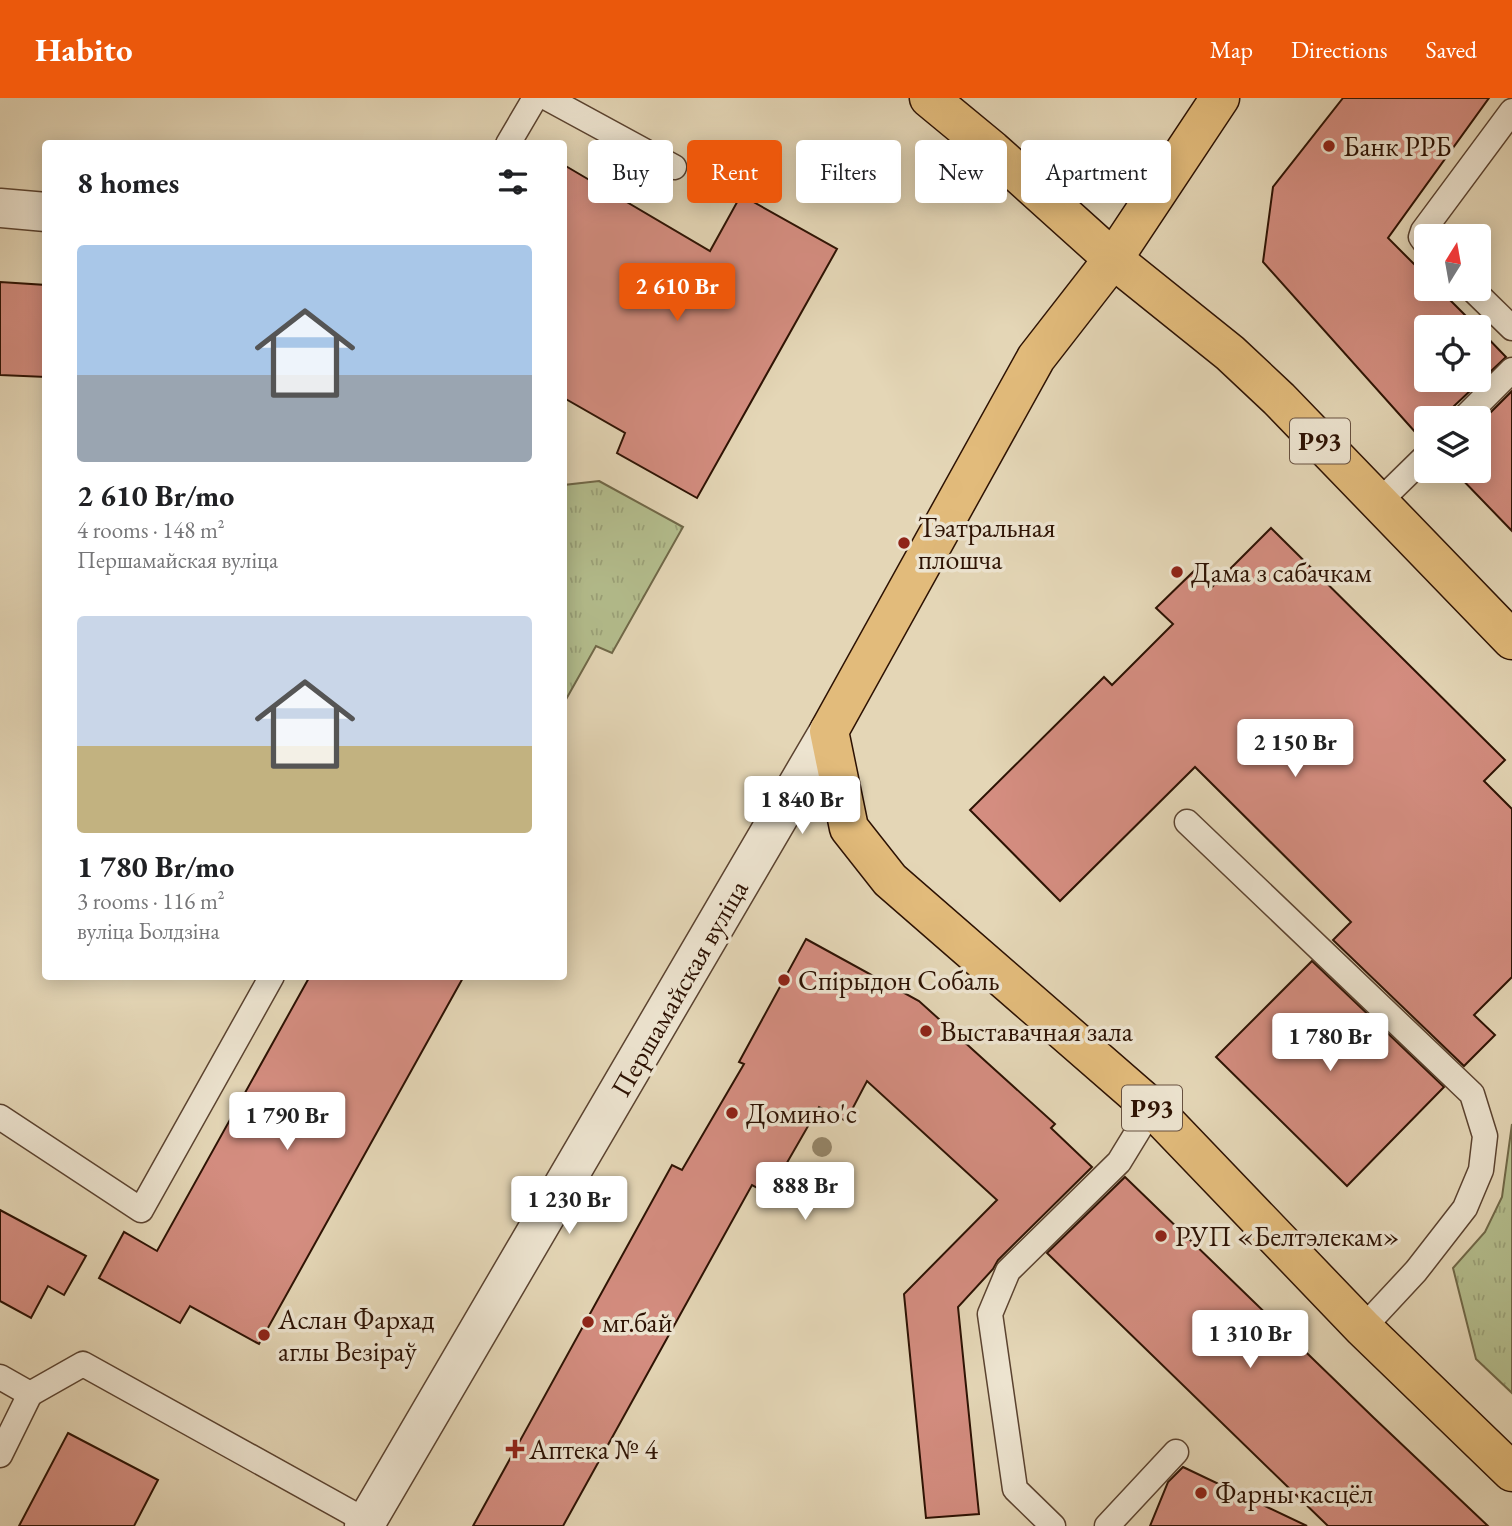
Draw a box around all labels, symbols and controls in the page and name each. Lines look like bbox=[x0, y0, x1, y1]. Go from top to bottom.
text: Habito bbox=[35, 28, 132, 71]
text: Map bbox=[1210, 34, 1253, 65]
text: Directions bbox=[1291, 34, 1388, 65]
text: Saved bbox=[1426, 34, 1477, 65]
place label: Банк РРБ bbox=[1343, 128, 1452, 164]
marker: Банк РРБ bbox=[1321, 138, 1337, 154]
chip: Buy bbox=[588, 140, 673, 203]
chip: Rent bbox=[687, 140, 782, 203]
chip: Filters bbox=[796, 140, 901, 203]
chip: New bbox=[915, 140, 1007, 203]
chip: Apartment bbox=[1021, 140, 1171, 203]
text: 8 homes bbox=[77, 163, 179, 202]
icon: filters bbox=[494, 163, 532, 201]
north arrow bbox=[1414, 224, 1491, 301]
map controls bbox=[1414, 224, 1491, 483]
pin: 2 610 Br bbox=[605, 264, 749, 323]
text: 2 610 Br bbox=[635, 271, 719, 301]
icon: home bbox=[242, 290, 368, 416]
button: locate bbox=[1414, 315, 1491, 392]
button: layers bbox=[1414, 406, 1491, 483]
road number: Р93 bbox=[1290, 418, 1350, 464]
text: 2 610 Br/mo bbox=[77, 476, 234, 515]
place label: Тэатральная плошча bbox=[918, 509, 1056, 577]
text: 4 rooms · 148 m² bbox=[77, 515, 225, 545]
marker: Тэатральная плошча bbox=[896, 535, 912, 551]
text: Першамайская вуліца bbox=[77, 545, 278, 575]
place label: Дама з сабачкам bbox=[1191, 554, 1372, 590]
marker: Дама з сабачкам bbox=[1169, 564, 1185, 580]
icon: home bbox=[242, 661, 368, 787]
pin: 2 150 Br bbox=[1223, 720, 1367, 779]
text: 2 150 Br bbox=[1253, 727, 1337, 757]
pin: 1 840 Br bbox=[730, 776, 874, 836]
text: 1 840 Br bbox=[760, 784, 844, 814]
text: 1 780 Br/mo bbox=[77, 847, 234, 886]
street label: Першамайская вуліца bbox=[602, 872, 756, 1103]
text: 3 rooms · 116 m² bbox=[77, 886, 225, 916]
text: вуліца Болдзіна bbox=[77, 916, 220, 946]
place label: Спірыдон Собаль bbox=[798, 962, 1000, 998]
marker: Спірыдон Собаль bbox=[776, 972, 792, 988]
place label: Выставачная зала bbox=[940, 1013, 1134, 1049]
pin: 1 780 Br bbox=[1258, 1014, 1402, 1073]
text: 1 780 Br bbox=[1288, 1021, 1372, 1051]
marker: Выставачная зала bbox=[918, 1023, 934, 1039]
road number: Р93 bbox=[1122, 1085, 1182, 1130]
pin: 1 790 Br bbox=[215, 1093, 359, 1152]
place label: Домино'c bbox=[746, 1095, 857, 1131]
text: 1 790 Br bbox=[245, 1100, 329, 1130]
marker: Домино'c bbox=[724, 1105, 740, 1121]
pin: 888 Br bbox=[748, 1162, 862, 1222]
text: 888 Br bbox=[772, 1170, 838, 1200]
pin: 1 230 Br bbox=[497, 1176, 641, 1236]
text: 1 230 Br bbox=[527, 1184, 611, 1214]
place label: РУП «Белтэлекам» bbox=[1175, 1218, 1399, 1254]
marker: РУП «Белтэлекам» bbox=[1153, 1228, 1169, 1244]
place label: Аслан Фархад аглы Везіраў bbox=[277, 1301, 435, 1369]
place label: мг.бай bbox=[602, 1304, 673, 1340]
pin: 1 310 Br bbox=[1178, 1310, 1322, 1370]
marker: мг.бай bbox=[580, 1314, 596, 1330]
text: 1 310 Br bbox=[1208, 1318, 1292, 1348]
marker: Аслан Фархад аглы Везіраў bbox=[256, 1327, 272, 1343]
place label: Аптека № 4 bbox=[528, 1431, 658, 1467]
marker: Аптека № 4 bbox=[507, 1441, 523, 1457]
place label: Фарны касцёл bbox=[1215, 1475, 1373, 1511]
marker: Фарны касцёл bbox=[1193, 1485, 1209, 1501]

